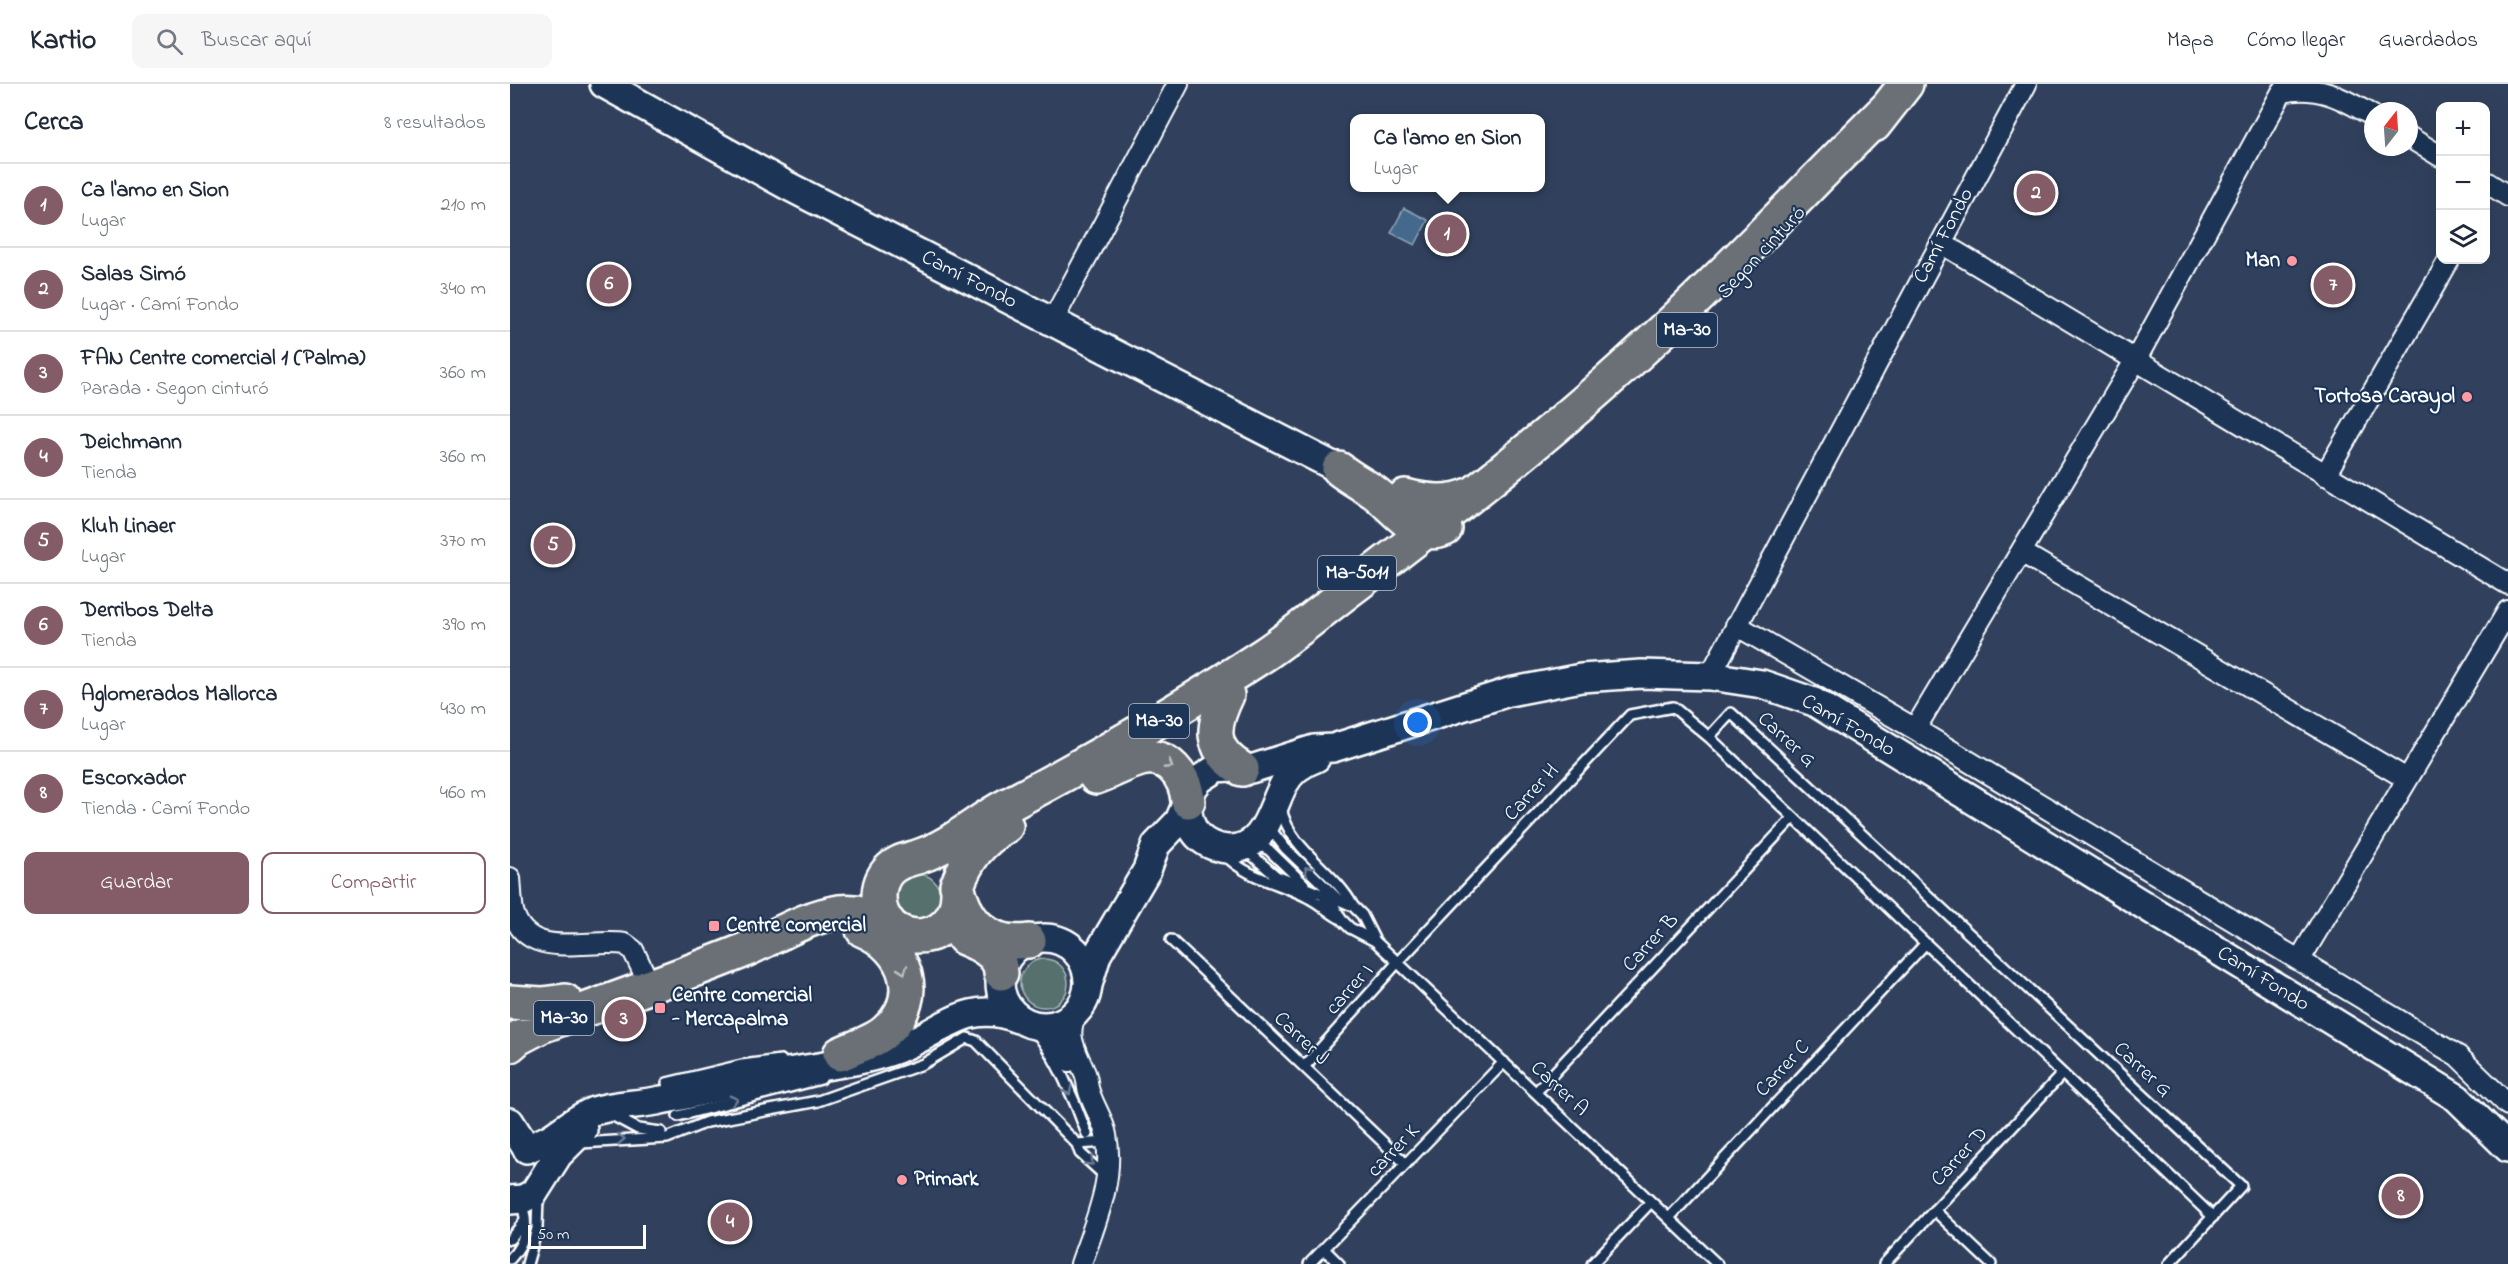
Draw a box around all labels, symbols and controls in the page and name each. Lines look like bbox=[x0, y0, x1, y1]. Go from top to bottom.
search box bbox=[132, 14, 552, 68]
text: Kartio bbox=[30, 21, 96, 62]
icon: search bbox=[153, 25, 186, 58]
text: Buscar aquí bbox=[201, 25, 311, 57]
text: Mapa bbox=[2167, 26, 2214, 56]
text: Cómo llegar bbox=[2247, 26, 2345, 56]
text: Guardados bbox=[2378, 26, 2478, 56]
north arrow bbox=[2364, 102, 2418, 156]
map controls bbox=[2436, 102, 2490, 264]
button: + bbox=[2436, 102, 2490, 156]
text: Cerca bbox=[24, 104, 84, 142]
text: 8 resultados bbox=[384, 109, 486, 138]
popup bbox=[1350, 114, 1545, 192]
text: Ca l'amo en Sion bbox=[1374, 123, 1521, 155]
text: Lugar bbox=[1374, 155, 1418, 184]
button: − bbox=[2436, 156, 2490, 210]
pin: 2 bbox=[2016, 170, 2056, 216]
text: Ca l'amo en Sion bbox=[81, 175, 229, 207]
street label: Camí Fondo bbox=[1906, 183, 1982, 289]
text: 1 bbox=[40, 191, 47, 220]
text: 210 m bbox=[441, 191, 486, 220]
street label: Segon cinturó bbox=[1711, 199, 1815, 308]
text: Lugar bbox=[81, 207, 126, 236]
button: layers bbox=[2436, 210, 2490, 264]
pin: 1 bbox=[1428, 212, 1466, 256]
street label: Camí Fondo bbox=[916, 243, 1022, 317]
place label: Man bbox=[2246, 246, 2280, 276]
marker: Man bbox=[2285, 254, 2299, 268]
text: Salas Simó bbox=[81, 259, 186, 291]
pin: 6 bbox=[590, 262, 628, 306]
pin: 7 bbox=[2314, 262, 2352, 308]
text: 2 bbox=[39, 275, 48, 304]
text: 340 m bbox=[440, 275, 486, 304]
text: Lugar · Camí Fondo bbox=[81, 291, 239, 320]
road number: Ma-30 bbox=[1657, 313, 1717, 347]
text: FAN Centre comercial 1 (Palma) bbox=[81, 343, 365, 375]
text: 3 bbox=[39, 359, 48, 388]
text: 360 m bbox=[440, 359, 486, 388]
text: Parada · Segon cinturó bbox=[81, 375, 269, 404]
place label: Tortosa Carayol bbox=[2314, 382, 2455, 414]
marker: Tortosa Carayol bbox=[2460, 390, 2474, 404]
text: Deichmann bbox=[81, 427, 182, 459]
text: 4 bbox=[39, 443, 48, 472]
text: 360 m bbox=[440, 443, 486, 472]
text: Tienda bbox=[81, 459, 137, 488]
text: Kluh Linaer bbox=[81, 511, 175, 543]
pin: 5 bbox=[534, 522, 573, 568]
text: 5 bbox=[38, 527, 49, 556]
text: 370 m bbox=[440, 527, 486, 556]
text: Lugar bbox=[81, 543, 126, 572]
road number: Ma-5011 bbox=[1318, 556, 1396, 590]
text: Derribos Delta bbox=[81, 595, 213, 627]
text: 6 bbox=[39, 611, 48, 640]
text: 390 m bbox=[443, 611, 486, 640]
text: Tienda bbox=[81, 627, 137, 656]
text: Aglomerados Mallorca bbox=[81, 679, 277, 711]
street label: Camí Fondo bbox=[1796, 687, 1901, 765]
text: 7 bbox=[39, 695, 48, 724]
text: 430 m bbox=[440, 695, 486, 724]
road number: Ma-30 bbox=[1129, 704, 1189, 738]
street label: Carrer G bbox=[1750, 705, 1822, 775]
your location bbox=[1403, 708, 1432, 737]
text: Lugar bbox=[81, 711, 126, 740]
street label: Carrer H bbox=[1497, 757, 1567, 829]
one-way arrow bbox=[1162, 758, 1173, 769]
text: Escorxador bbox=[81, 763, 186, 795]
text: 8 bbox=[40, 779, 47, 808]
text: 460 m bbox=[440, 779, 486, 808]
text: Tienda · Camí Fondo bbox=[81, 795, 250, 824]
button: Guardar bbox=[24, 852, 249, 914]
button: Compartir bbox=[261, 852, 486, 914]
one-way arrow bbox=[1304, 866, 1315, 877]
street label: Carrer B bbox=[1616, 907, 1686, 979]
place label: Centre comercial bbox=[726, 911, 866, 941]
marker: Centre comercial bbox=[707, 919, 721, 933]
street label: Camí Fondo bbox=[2211, 939, 2315, 1019]
street label: carrer I bbox=[1319, 958, 1381, 1022]
one-way arrow bbox=[896, 964, 909, 975]
place label: Centre comercial - Mercapalma bbox=[671, 981, 812, 1035]
pin: 3 bbox=[604, 996, 644, 1042]
road number: Ma-30 bbox=[534, 1001, 594, 1035]
marker: Centre comercial - Mercapalma bbox=[653, 1001, 667, 1015]
street label: Carrer J bbox=[1266, 1005, 1336, 1073]
street label: Carrer C bbox=[1749, 1034, 1817, 1104]
street label: Carrer G bbox=[2106, 1035, 2178, 1105]
street label: Carrer A bbox=[1523, 1054, 1595, 1124]
one-way arrow bbox=[1061, 1085, 1073, 1096]
one-way arrow bbox=[729, 1095, 739, 1108]
street label: carrer K bbox=[1361, 1117, 1428, 1185]
street label: Carrer D bbox=[1924, 1120, 1996, 1194]
one-way arrow bbox=[617, 1133, 626, 1146]
one-way arrow bbox=[1083, 1155, 1094, 1166]
place label: Primark bbox=[914, 1165, 979, 1195]
marker: Primark bbox=[895, 1173, 909, 1187]
pin: 8 bbox=[2382, 1174, 2420, 1218]
pin: 4 bbox=[710, 1200, 750, 1244]
scale bar bbox=[528, 1222, 646, 1250]
text: 50 m bbox=[537, 1223, 569, 1247]

